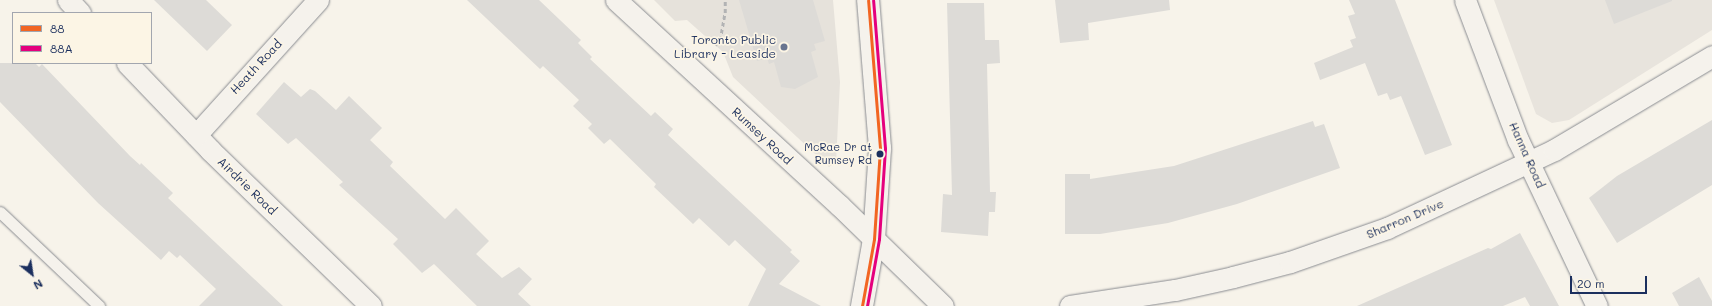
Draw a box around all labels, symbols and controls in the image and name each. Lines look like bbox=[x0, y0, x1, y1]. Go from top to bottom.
legend bbox=[12, 12, 152, 64]
text: 88 bbox=[50, 20, 65, 36]
place label: Toronto Public Library - Leaside bbox=[674, 33, 776, 61]
street label: Heath Road bbox=[227, 37, 285, 97]
text: 88A bbox=[50, 40, 73, 56]
marker: Toronto Public Library - Leaside bbox=[779, 42, 789, 52]
street label: Rumsey Road bbox=[729, 104, 795, 168]
street label: Hanna Road bbox=[1506, 120, 1548, 190]
place label: McRae Dr at Rumsey Rd bbox=[804, 141, 872, 167]
marker: McRae Dr at Rumsey Rd bbox=[875, 149, 885, 159]
street label: Airdrie Road bbox=[214, 154, 280, 218]
street label: Sharron Drive bbox=[1364, 196, 1446, 242]
north arrow bbox=[12, 254, 52, 294]
scale bar bbox=[1572, 268, 1649, 294]
text: 20 m bbox=[1577, 275, 1605, 291]
text: N bbox=[31, 276, 46, 293]

